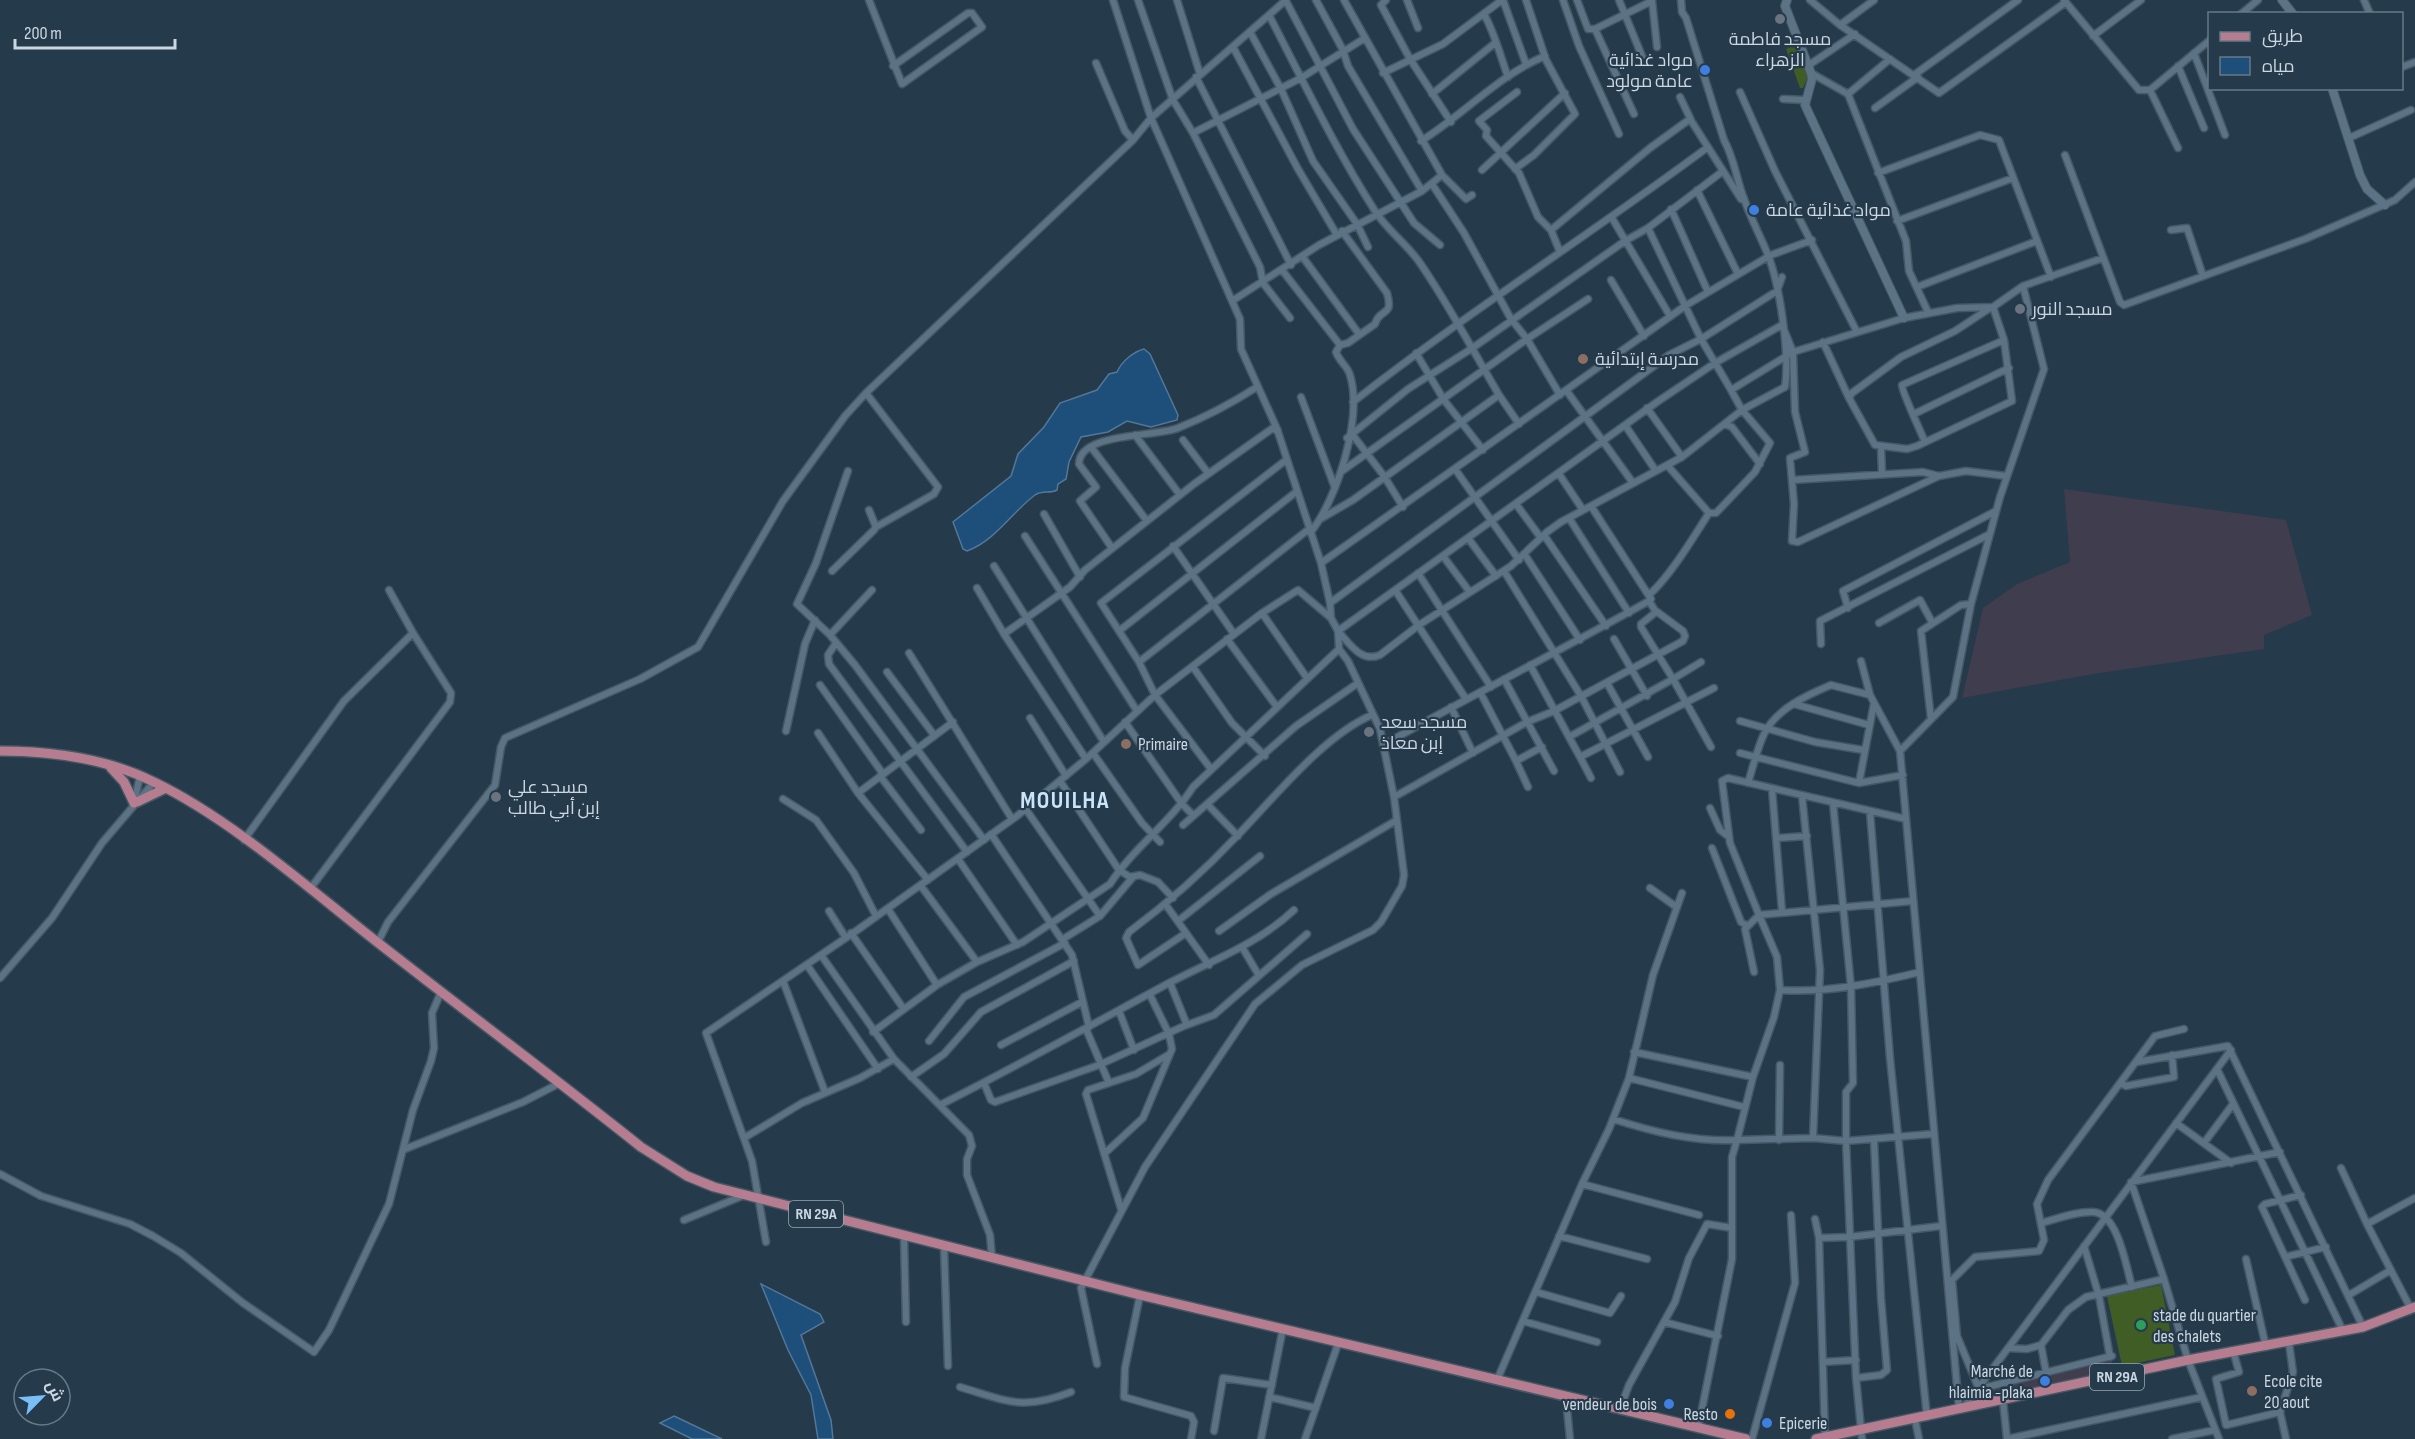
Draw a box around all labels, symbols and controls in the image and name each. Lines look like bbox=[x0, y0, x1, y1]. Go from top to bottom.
scale bar bbox=[15, 12, 176, 50]
marker: مسجد فاطمة الزهراء bbox=[1773, 12, 1787, 26]
legend bbox=[2208, 12, 2403, 90]
text: 200 m bbox=[24, 23, 62, 44]
text: طريق bbox=[2262, 26, 2303, 48]
place label: مسجد فاطمة الزهراء bbox=[1729, 29, 1831, 71]
place label: مواد غذائية عامة مولود bbox=[1606, 50, 1693, 92]
text: مياه bbox=[2262, 56, 2295, 77]
marker: مواد غذائية عامة مولود bbox=[1698, 63, 1712, 77]
place label: مواد غذائية عامة bbox=[1766, 200, 1891, 221]
marker: مواد غذائية عامة bbox=[1747, 203, 1761, 217]
place label: مسجد النور bbox=[2031, 299, 2113, 320]
marker: مسجد النور bbox=[2013, 302, 2027, 316]
place label: مدرسة إبتدائية bbox=[1595, 349, 1699, 370]
marker: مدرسة إبتدائية bbox=[1576, 352, 1590, 366]
place label: مسجد سعد إبن معاذ bbox=[1381, 712, 1467, 754]
marker: مسجد سعد إبن معاذ bbox=[1362, 725, 1376, 739]
place label: Primaire bbox=[1138, 734, 1188, 755]
marker: Primaire bbox=[1119, 737, 1133, 751]
place label: مسجد علي إبن أبي طالب bbox=[508, 777, 600, 822]
district label: MOUILHA bbox=[1020, 786, 1110, 815]
marker: مسجد علي إبن أبي طالب bbox=[489, 790, 503, 804]
road number: RN 29A bbox=[789, 1201, 843, 1227]
place label: stade du quartier des chalets bbox=[2153, 1305, 2256, 1347]
marker: stade du quartier des chalets bbox=[2134, 1318, 2148, 1332]
place label: Marché de hlaimia -plaka bbox=[1949, 1361, 2033, 1403]
road number: RN 29A bbox=[2090, 1364, 2144, 1390]
north arrow bbox=[12, 1367, 72, 1427]
place label: Ecole cite 20 aout bbox=[2264, 1371, 2322, 1413]
marker: Marché de hlaimia -plaka bbox=[2038, 1374, 2052, 1388]
text: ش bbox=[41, 1378, 67, 1405]
marker: Ecole cite 20 aout bbox=[2245, 1384, 2259, 1398]
place label: vendeur de bois bbox=[1563, 1394, 1657, 1415]
marker: vendeur de bois bbox=[1662, 1397, 1676, 1411]
place label: Resto bbox=[1683, 1404, 1718, 1425]
marker: Resto bbox=[1723, 1407, 1737, 1421]
place label: Epicerie bbox=[1779, 1413, 1827, 1434]
marker: Epicerie bbox=[1760, 1416, 1774, 1430]

